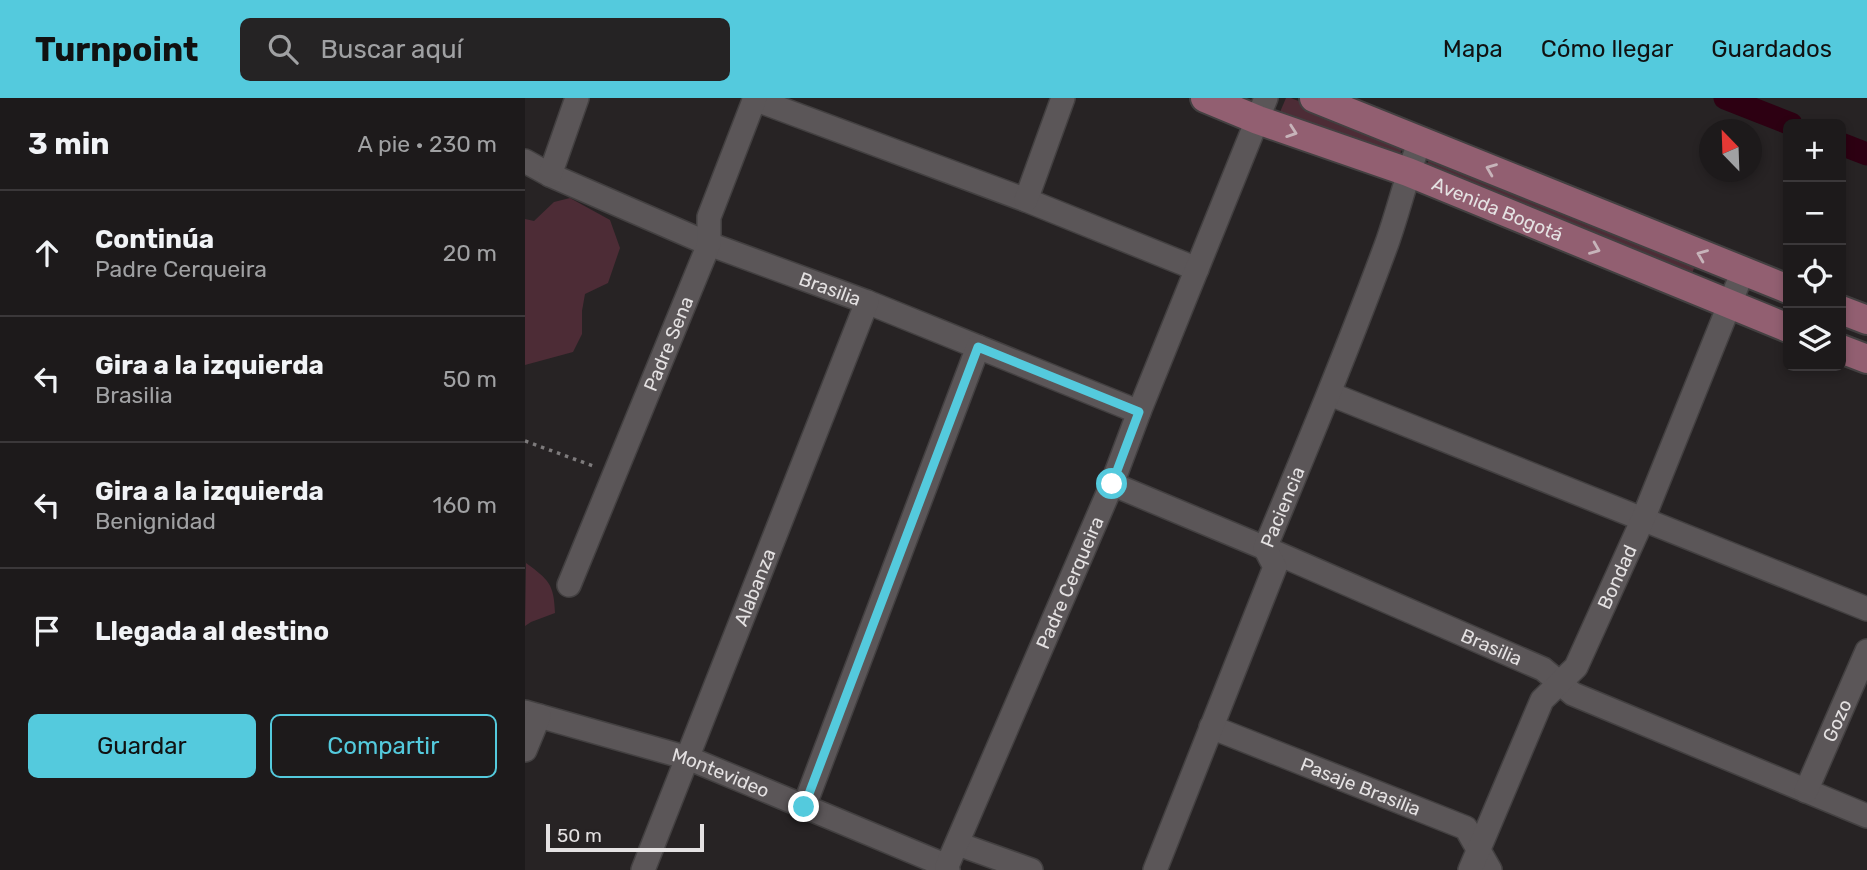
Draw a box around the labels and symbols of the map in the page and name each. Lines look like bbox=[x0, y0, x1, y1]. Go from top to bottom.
north arrow bbox=[1699, 119, 1762, 182]
one-way arrow bbox=[1285, 124, 1297, 138]
one-way arrow bbox=[1486, 164, 1498, 178]
street label: Avenida Bogotá bbox=[1429, 172, 1566, 246]
one-way arrow bbox=[1588, 241, 1600, 255]
one-way arrow bbox=[1697, 249, 1709, 263]
street label: Brasilia bbox=[796, 267, 864, 311]
street label: Padre Sena bbox=[639, 293, 698, 395]
street label: Paciencia bbox=[1256, 463, 1310, 551]
route start bbox=[1096, 468, 1127, 499]
street label: Padre Cerqueira bbox=[1031, 513, 1109, 652]
street label: Bondad bbox=[1593, 541, 1642, 613]
street label: Alabanza bbox=[729, 545, 781, 629]
street label: Brasilia bbox=[1457, 624, 1525, 670]
street label: Gozo bbox=[1818, 696, 1857, 745]
street label: Montevideo bbox=[669, 743, 773, 803]
street label: Pasaje Brasilia bbox=[1297, 753, 1424, 821]
route end bbox=[788, 791, 819, 822]
scale bar bbox=[546, 821, 703, 853]

